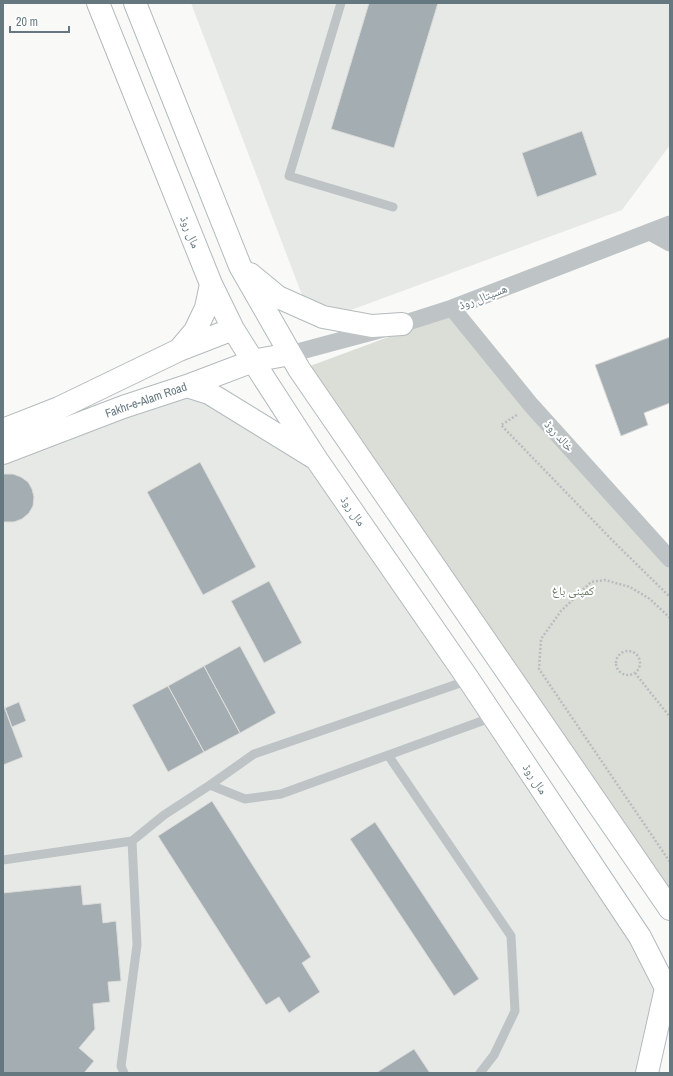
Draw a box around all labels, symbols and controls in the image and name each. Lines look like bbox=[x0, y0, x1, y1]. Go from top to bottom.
scale bar bbox=[10, 8, 69, 34]
text: 20 m bbox=[16, 14, 38, 30]
street label: مال روڈ bbox=[176, 213, 204, 251]
street label: ھسپتال روڈ bbox=[456, 280, 510, 314]
street label: Fakhr-e-Alam Road bbox=[103, 379, 189, 421]
street label: خالد روڈ bbox=[541, 417, 578, 455]
street label: مال روڈ bbox=[337, 493, 369, 529]
park label: کمپنی باغ bbox=[552, 583, 594, 599]
street label: مال روڈ bbox=[519, 761, 551, 797]

